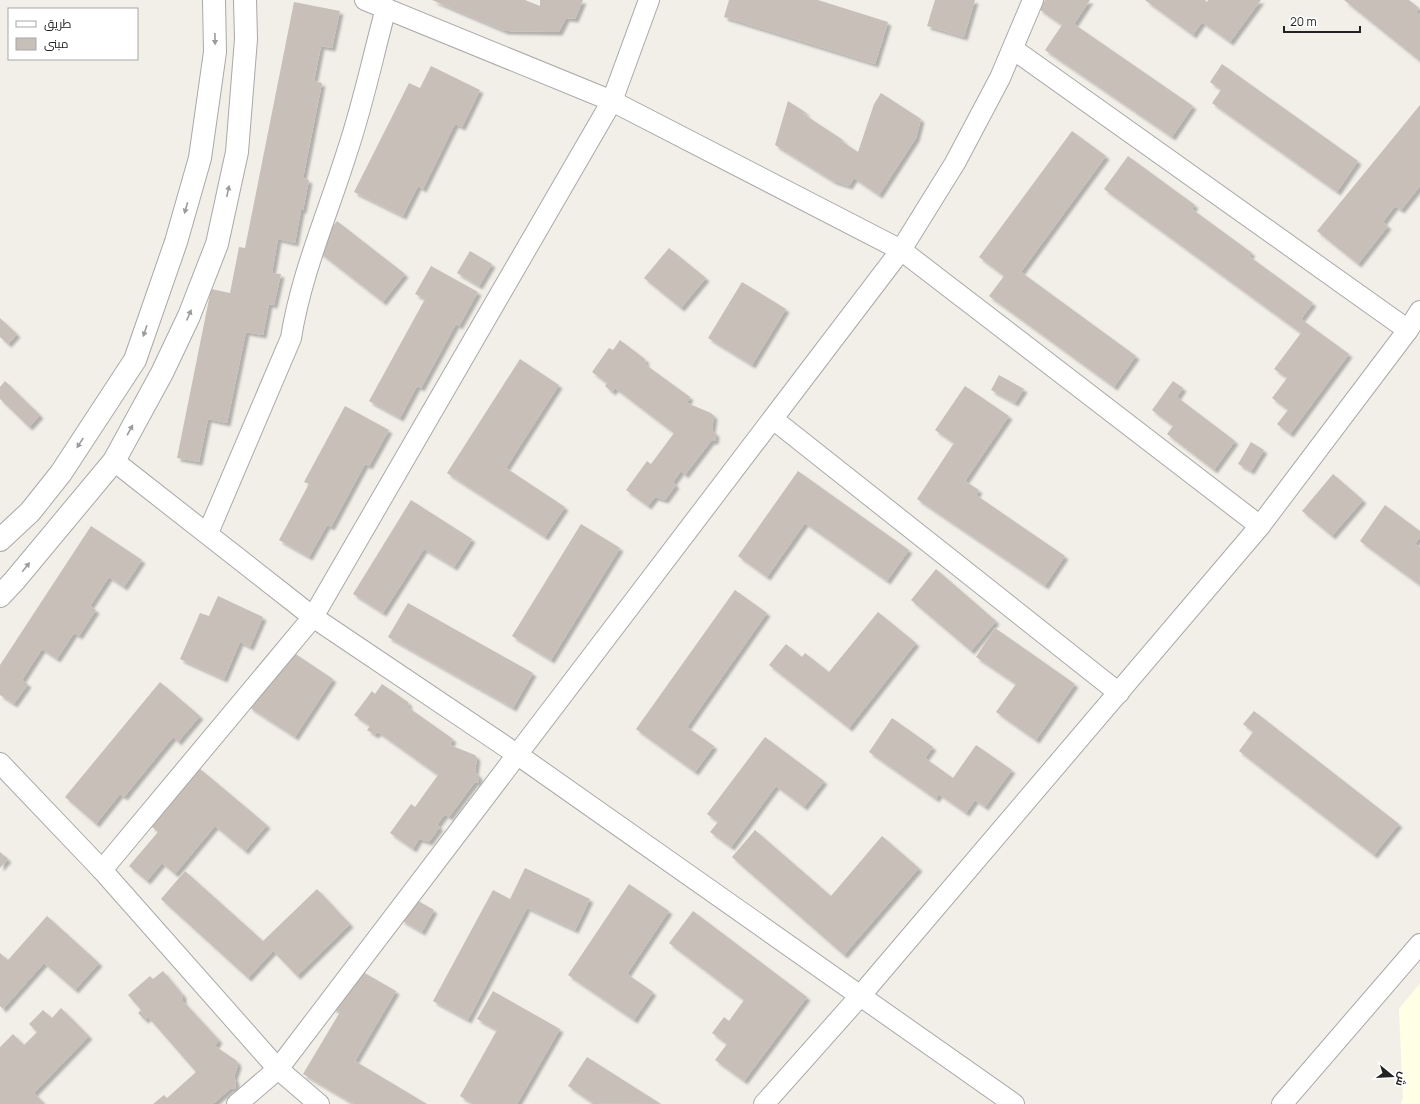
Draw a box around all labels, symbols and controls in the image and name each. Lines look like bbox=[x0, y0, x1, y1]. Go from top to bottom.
legend bbox=[8, 8, 138, 60]
scale bar bbox=[1284, 8, 1360, 34]
text: 20 m bbox=[1290, 13, 1317, 30]
text: طريق bbox=[44, 15, 72, 32]
one-way arrow bbox=[212, 33, 218, 46]
text: مبنى bbox=[44, 35, 69, 52]
one-way arrow bbox=[226, 185, 232, 197]
one-way arrow bbox=[183, 202, 189, 214]
one-way arrow bbox=[187, 308, 193, 320]
one-way arrow bbox=[142, 326, 148, 338]
one-way arrow bbox=[127, 425, 134, 436]
one-way arrow bbox=[76, 438, 84, 448]
one-way arrow bbox=[22, 561, 31, 572]
north arrow bbox=[1372, 1056, 1412, 1096]
text: ش bbox=[1393, 1070, 1411, 1088]

